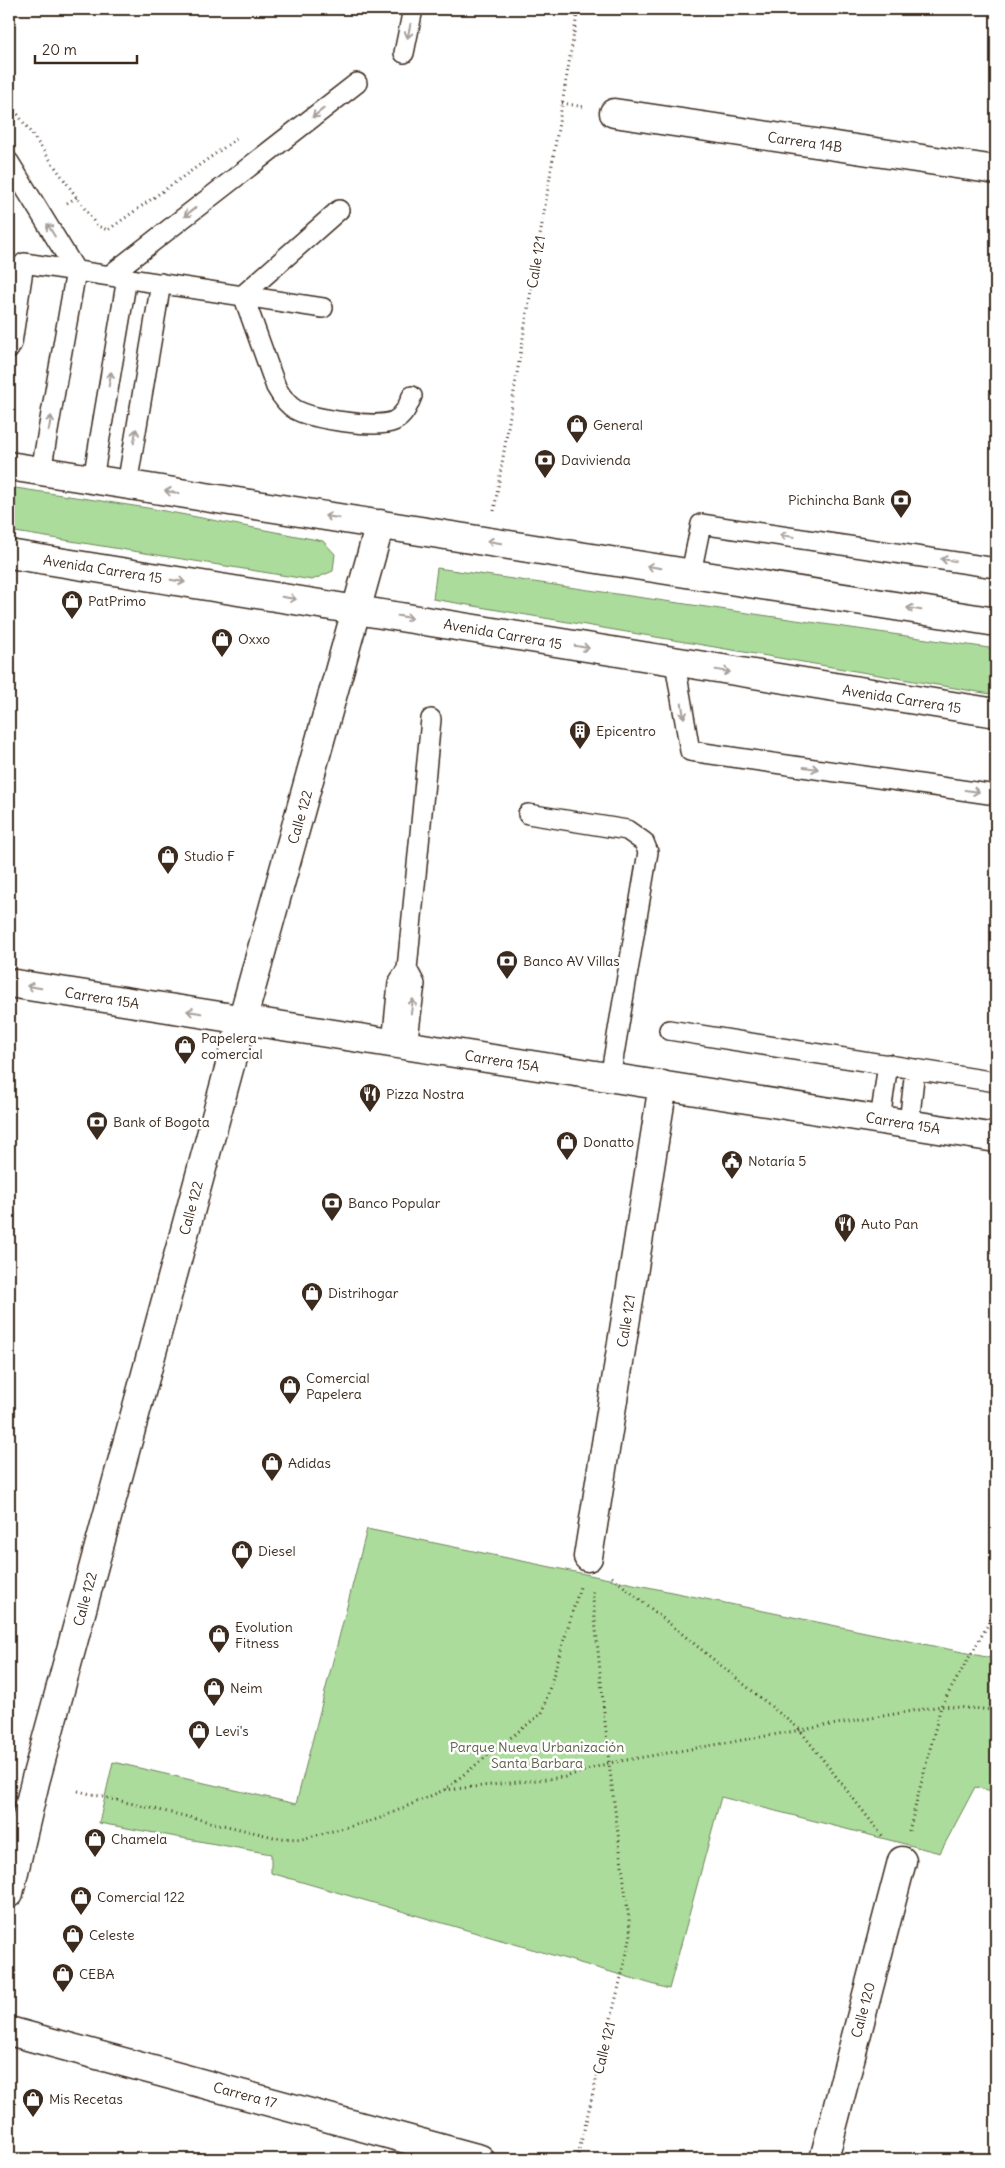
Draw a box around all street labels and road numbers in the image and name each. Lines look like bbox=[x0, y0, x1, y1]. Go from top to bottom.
street label: Carrera 14B bbox=[766, 128, 844, 156]
street label: Calle 121 bbox=[523, 234, 549, 290]
street label: Avenida Carrera 15 bbox=[42, 551, 164, 587]
street label: Avenida Carrera 15 bbox=[442, 615, 564, 653]
street label: Avenida Carrera 15 bbox=[841, 681, 963, 717]
street label: Calle 122 bbox=[284, 788, 316, 846]
street label: Carrera 15A bbox=[63, 983, 141, 1013]
street label: Carrera 15A bbox=[463, 1046, 541, 1076]
street label: Carrera 15A bbox=[864, 1108, 942, 1138]
street label: Calle 122 bbox=[175, 1179, 207, 1237]
street label: Calle 121 bbox=[613, 1293, 639, 1349]
street label: Calle 122 bbox=[69, 1570, 101, 1628]
street label: Calle 120 bbox=[847, 1980, 879, 2040]
street label: Calle 121 bbox=[589, 2020, 619, 2076]
street label: Carrera 17 bbox=[211, 2078, 279, 2112]

